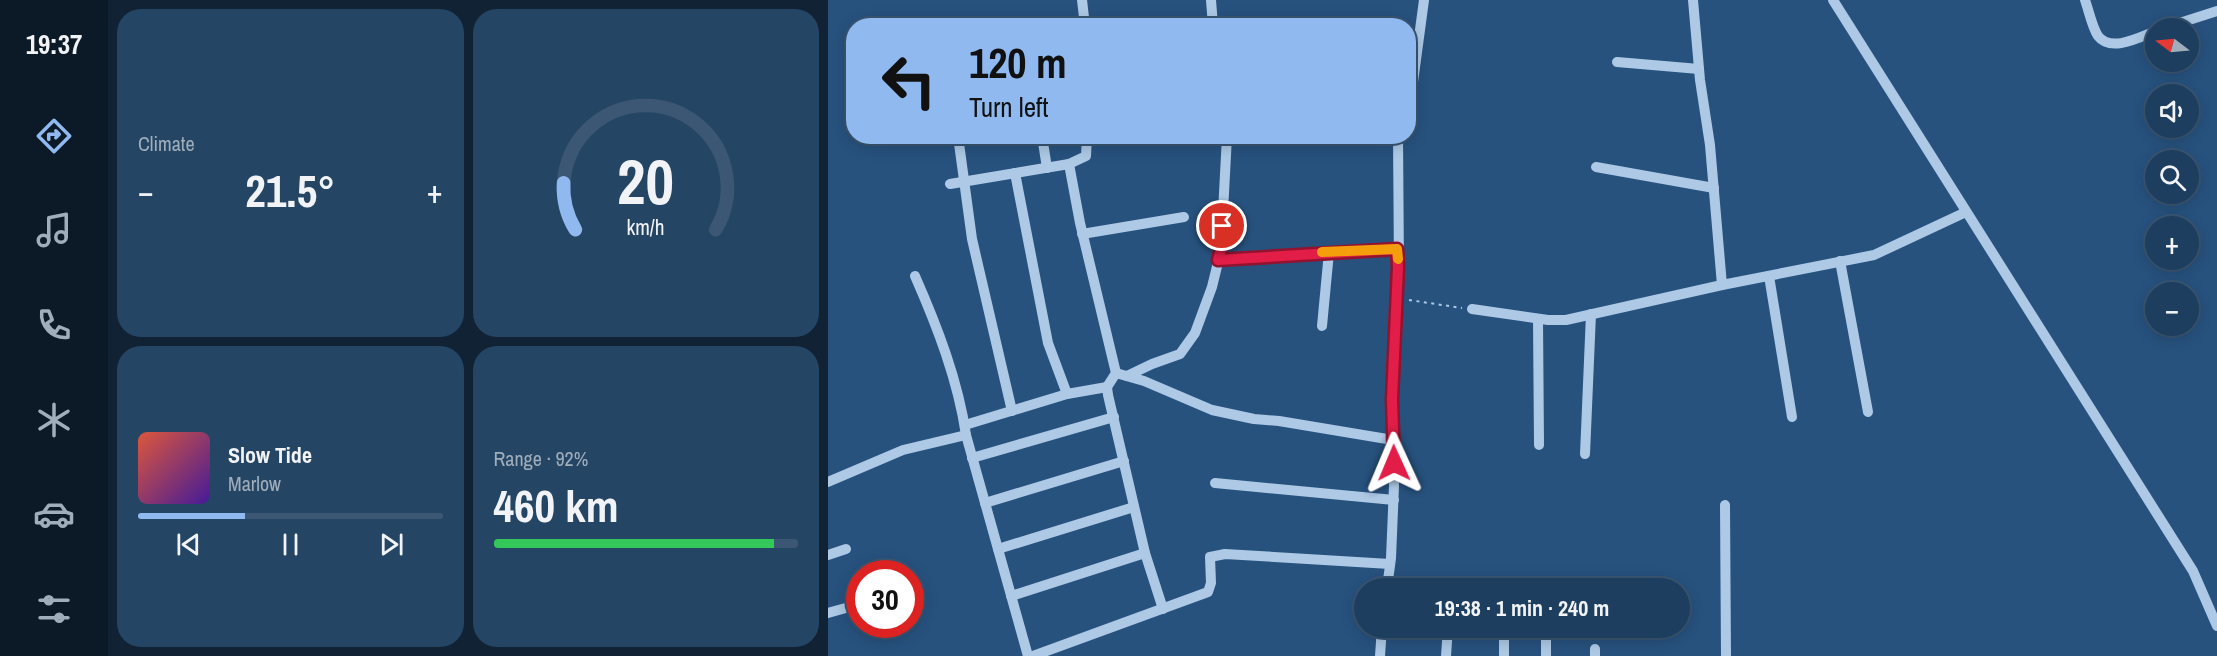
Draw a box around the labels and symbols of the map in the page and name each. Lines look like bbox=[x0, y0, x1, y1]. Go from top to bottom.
north arrow bbox=[2145, 18, 2199, 72]
pin bbox=[1196, 200, 1247, 251]
position arrow bbox=[1362, 431, 1426, 495]
speed limit sign: 30 bbox=[846, 560, 924, 638]

